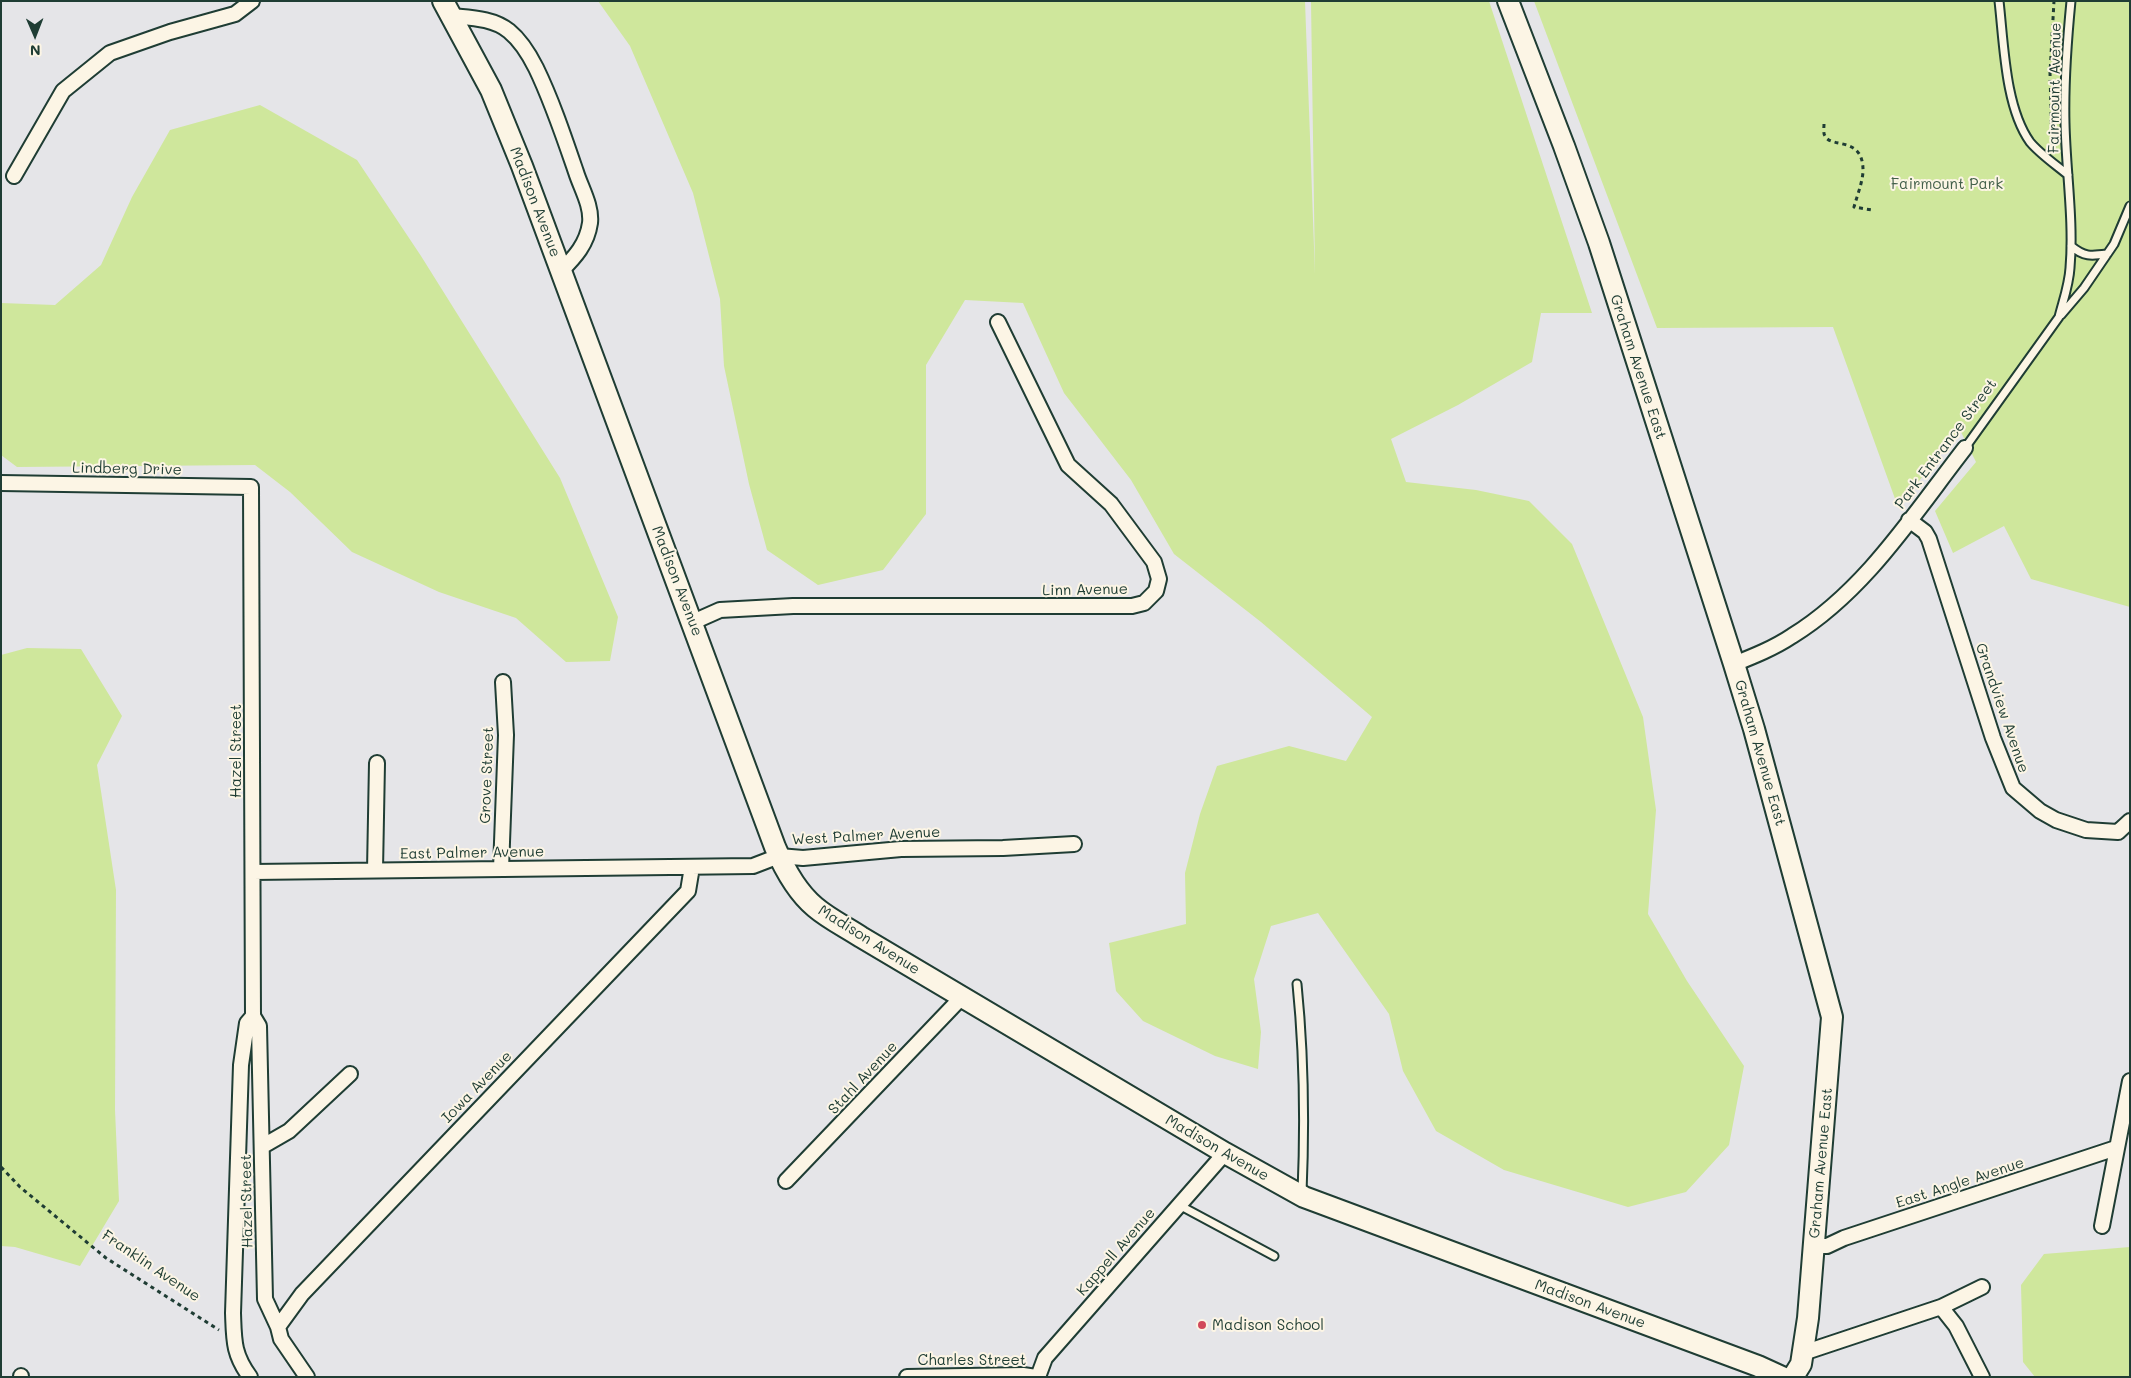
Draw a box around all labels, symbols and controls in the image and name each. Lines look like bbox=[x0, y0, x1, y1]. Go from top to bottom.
north arrow bbox=[10, 10, 60, 60]
street label: Fairmount Avenue bbox=[2045, 23, 2065, 153]
text: N bbox=[30, 41, 41, 60]
street label: Madison Avenue bbox=[506, 144, 564, 260]
park label: Fairmount Park bbox=[1891, 175, 2003, 193]
street label: Graham Avenue East bbox=[1606, 292, 1670, 442]
street label: Park Entrance Street bbox=[1891, 375, 2001, 513]
street label: Lindberg Drive bbox=[72, 459, 182, 479]
street label: Madison Avenue bbox=[648, 523, 706, 639]
street label: Linn Avenue bbox=[1042, 580, 1128, 600]
street label: Grandview Avenue bbox=[1971, 641, 2033, 775]
street label: Graham Avenue East bbox=[1731, 678, 1789, 828]
street label: Hazel Street bbox=[227, 704, 245, 798]
street label: Grove Street bbox=[476, 726, 498, 824]
street label: West Palmer Avenue bbox=[791, 823, 941, 849]
street label: East Palmer Avenue bbox=[400, 843, 544, 863]
street label: Madison Avenue bbox=[815, 901, 923, 979]
street label: Stahl Avenue bbox=[825, 1038, 901, 1118]
street label: Iowa Avenue bbox=[438, 1047, 516, 1127]
street label: Graham Avenue East bbox=[1805, 1087, 1837, 1239]
street label: Madison Avenue bbox=[1162, 1111, 1272, 1185]
street label: Hazel Street bbox=[237, 1154, 257, 1248]
street label: East Angle Avenue bbox=[1894, 1154, 2026, 1212]
street label: Kappell Avenue bbox=[1073, 1204, 1159, 1300]
street label: Franklin Avenue bbox=[98, 1226, 204, 1306]
street label: Madison Avenue bbox=[1532, 1276, 1648, 1332]
place label: Madison School bbox=[1212, 1316, 1324, 1334]
marker: Madison School bbox=[1196, 1319, 1208, 1331]
street label: Charles Street bbox=[918, 1351, 1026, 1369]

